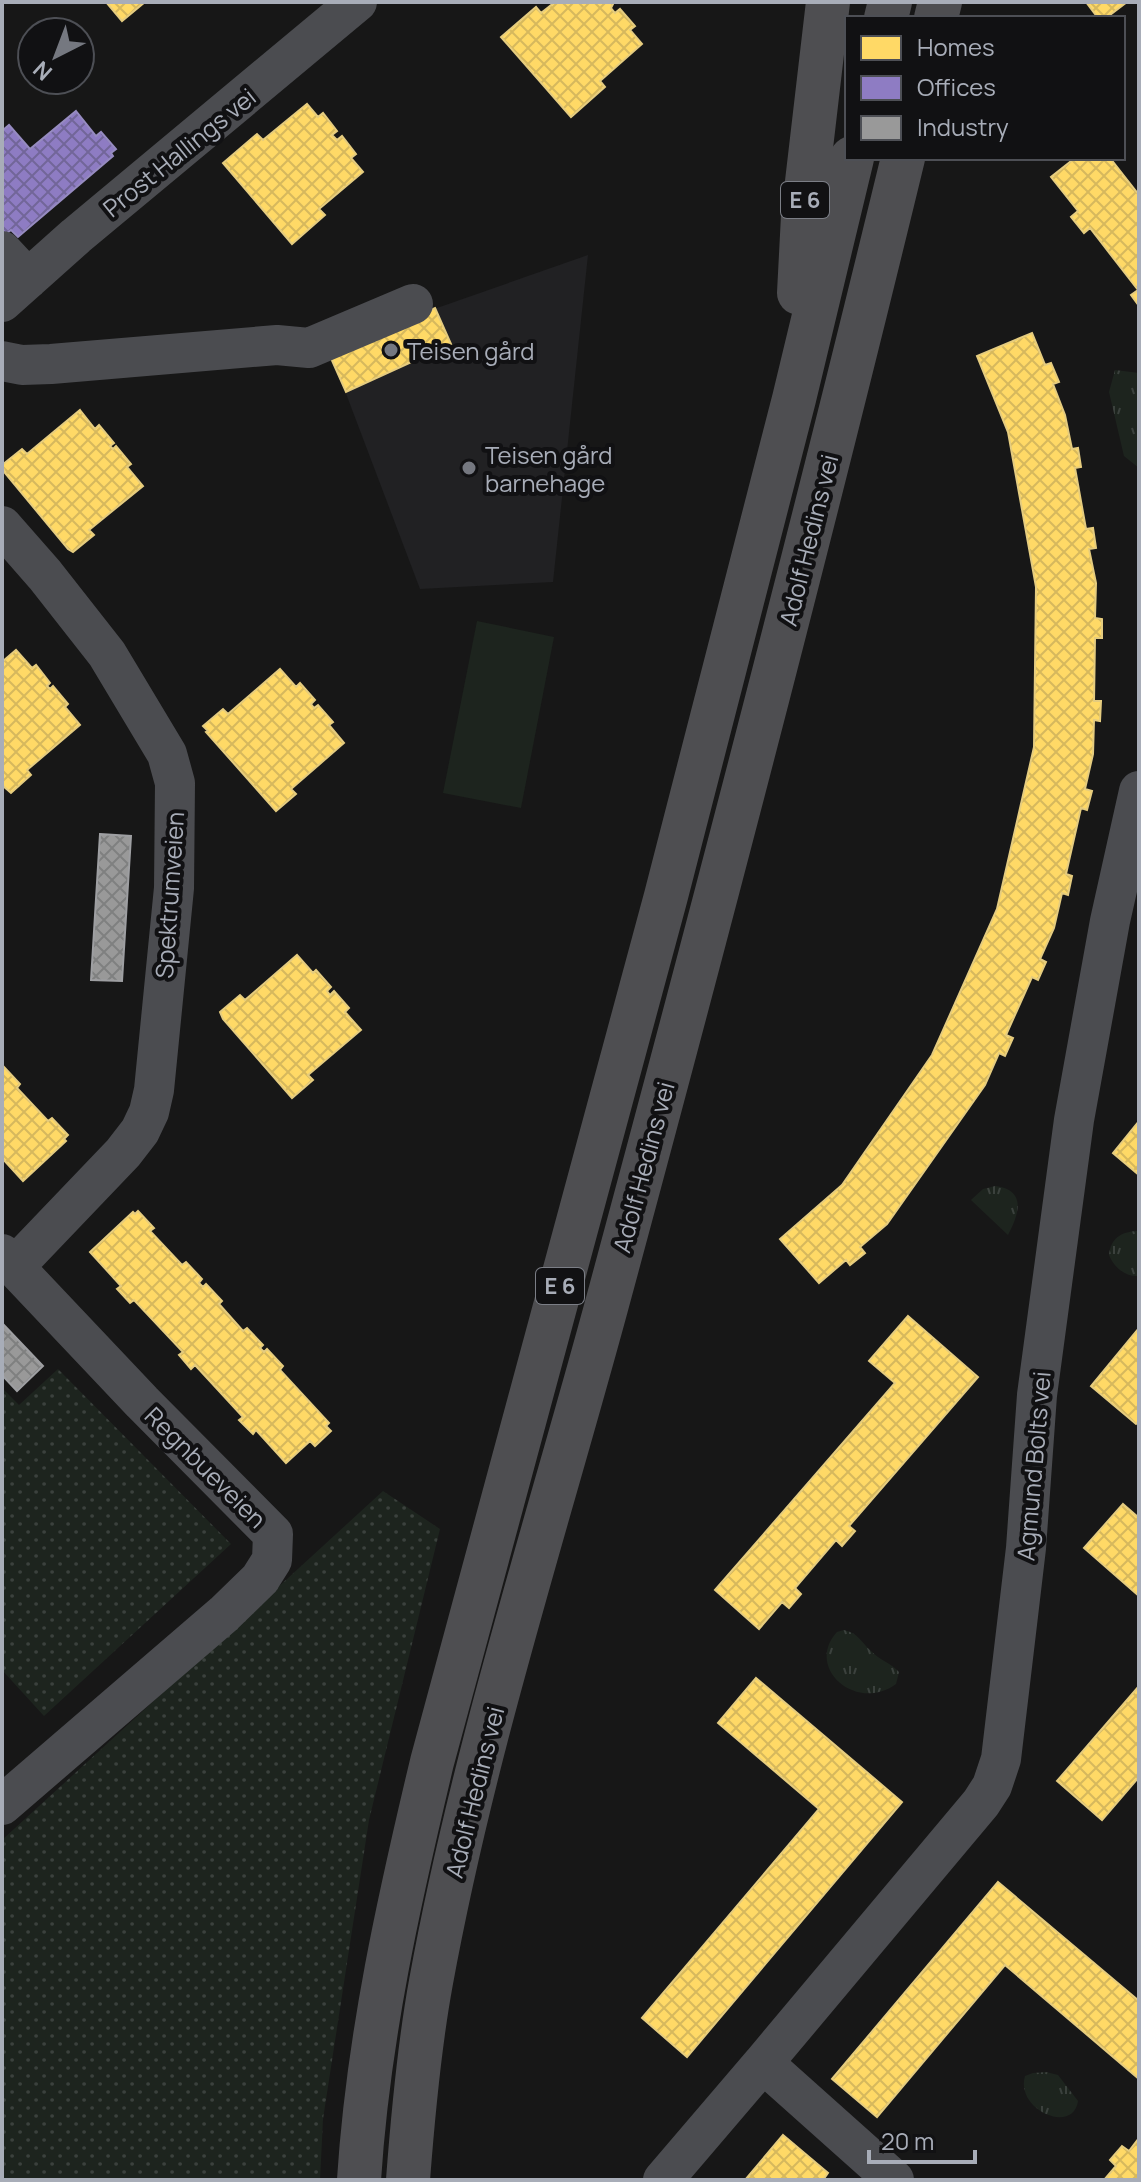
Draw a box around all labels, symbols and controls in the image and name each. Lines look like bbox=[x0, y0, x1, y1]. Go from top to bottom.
north arrow bbox=[16, 16, 96, 96]
legend bbox=[845, 16, 1125, 160]
text: Homes bbox=[917, 30, 995, 63]
text: N bbox=[27, 54, 59, 87]
text: Offices bbox=[917, 70, 996, 103]
street label: Prost Hallings vei bbox=[96, 80, 262, 224]
text: Industry bbox=[917, 110, 1009, 143]
road number: E 6 bbox=[781, 182, 829, 218]
place label: Teisen gård bbox=[407, 334, 535, 367]
marker: Teisen gård bbox=[382, 341, 400, 359]
place label: Teisen gård barnehage bbox=[485, 438, 613, 499]
street label: Adolf Hedins vei bbox=[771, 451, 845, 629]
marker: Teisen gård barnehage bbox=[460, 459, 478, 477]
street label: Spektrumveien bbox=[147, 811, 191, 979]
street label: Adolf Hedins vei bbox=[604, 1078, 682, 1256]
road number: E 6 bbox=[536, 1268, 584, 1304]
street label: Agmund Bolts vei bbox=[1008, 1370, 1058, 1562]
street label: Regnbueveien bbox=[138, 1399, 274, 1535]
street label: Adolf Hedins vei bbox=[437, 1703, 511, 1881]
scale bar bbox=[869, 2114, 975, 2164]
text: 20 m bbox=[881, 2124, 934, 2157]

